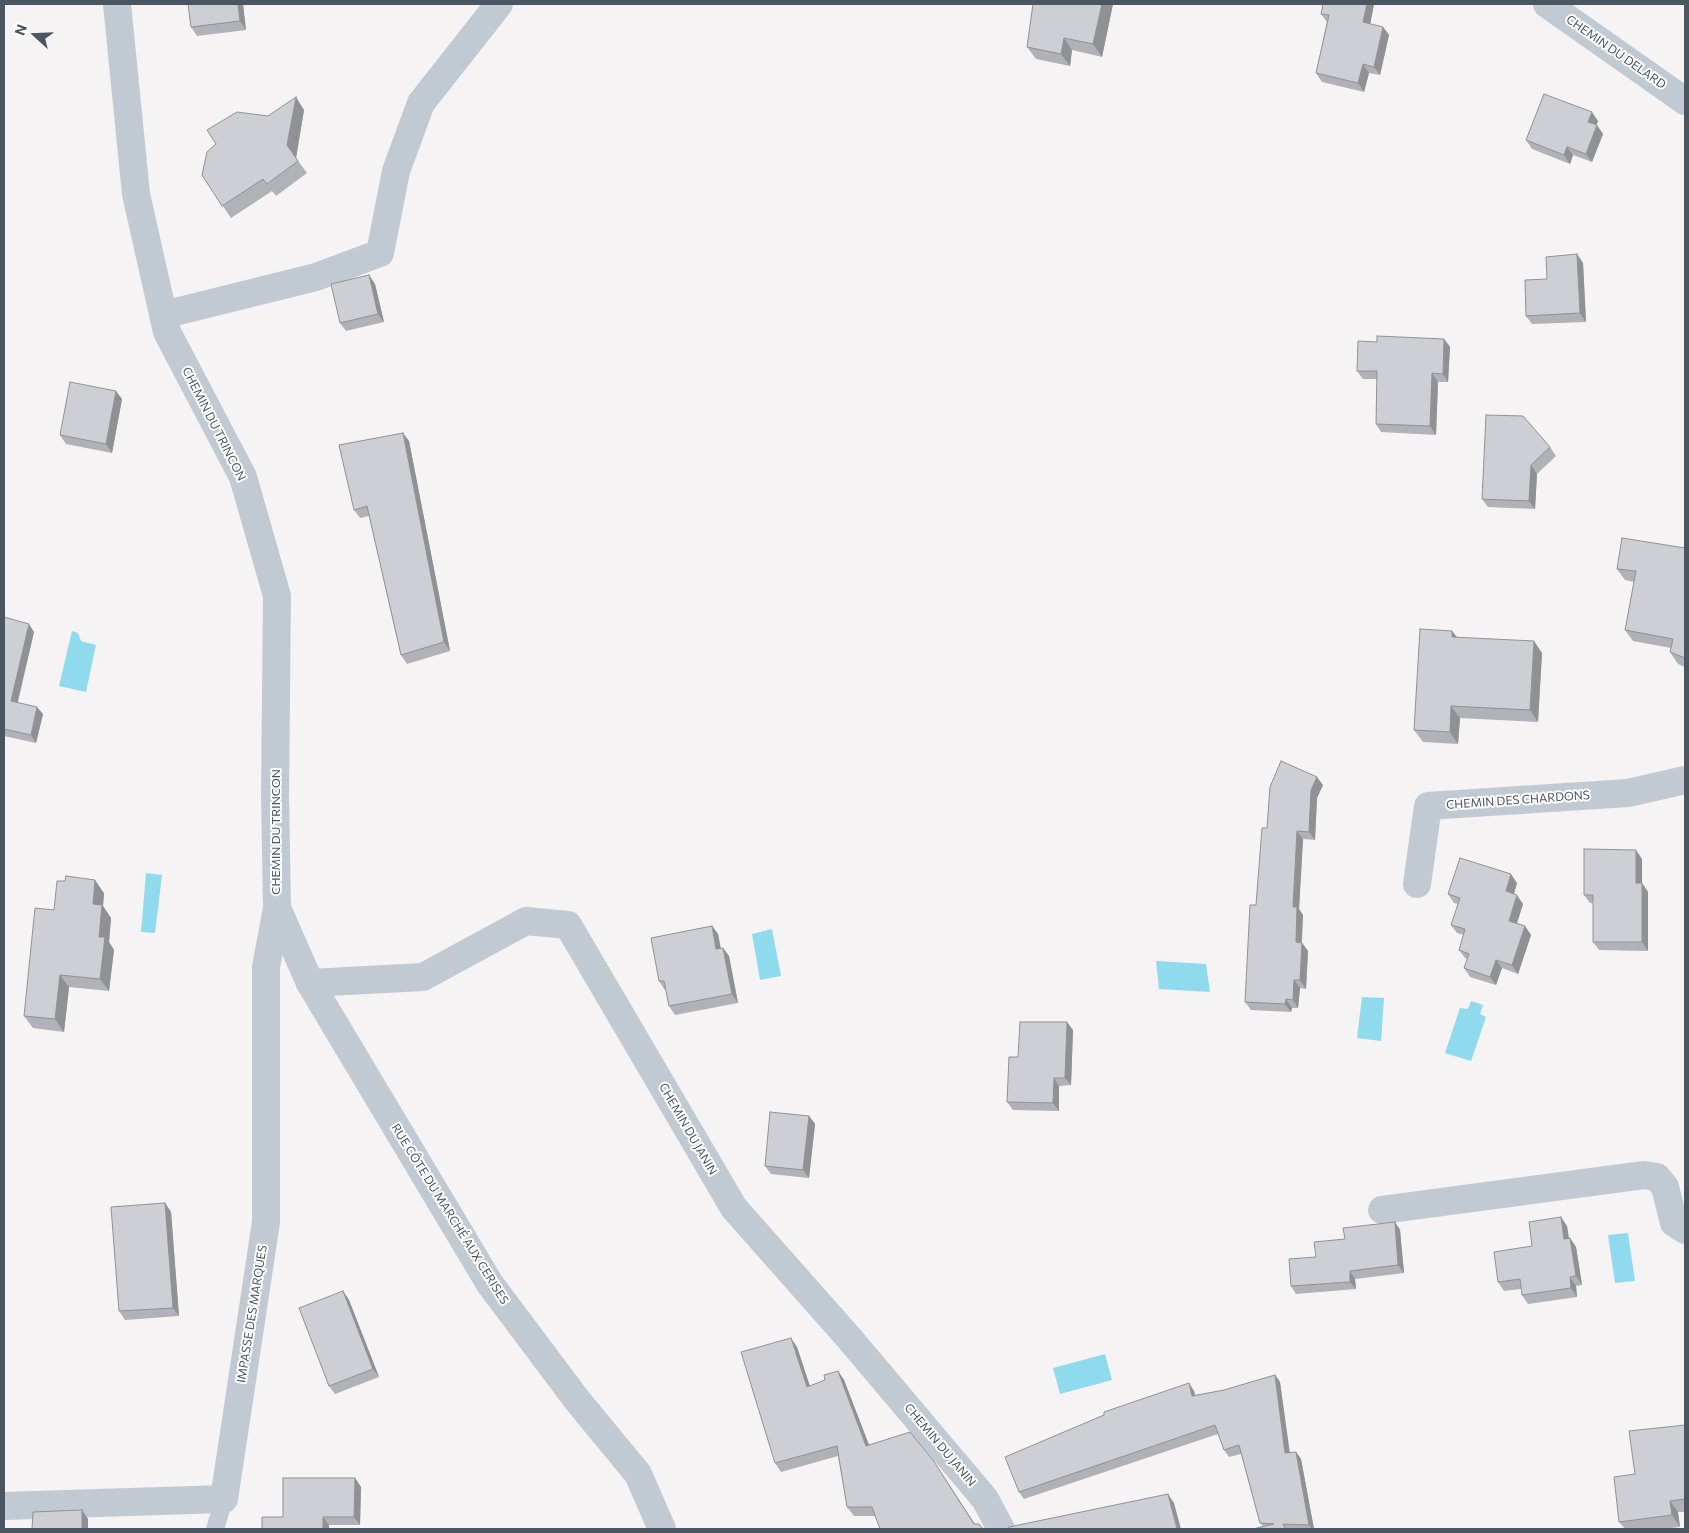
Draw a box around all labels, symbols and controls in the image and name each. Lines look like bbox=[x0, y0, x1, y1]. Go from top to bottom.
north arrow bbox=[10, 10, 60, 60]
street label: CHEMIN DU DELARD bbox=[1563, 12, 1669, 92]
text: N bbox=[11, 22, 30, 38]
street label: CHEMIN DU TRINCON bbox=[179, 365, 249, 483]
street label: CHEMIN DU TRINCON bbox=[269, 769, 283, 895]
street label: CHEMIN DES CHARDONS bbox=[1446, 788, 1590, 812]
street label: CHEMIN DU JANIN bbox=[656, 1081, 720, 1177]
street label: RUE CÔTE DU MARCHÉ AUX CERISES bbox=[388, 1121, 512, 1307]
street label: IMPASSE DES MARQUES bbox=[234, 1244, 270, 1384]
street label: CHEMIN DU JANIN bbox=[901, 1401, 979, 1489]

